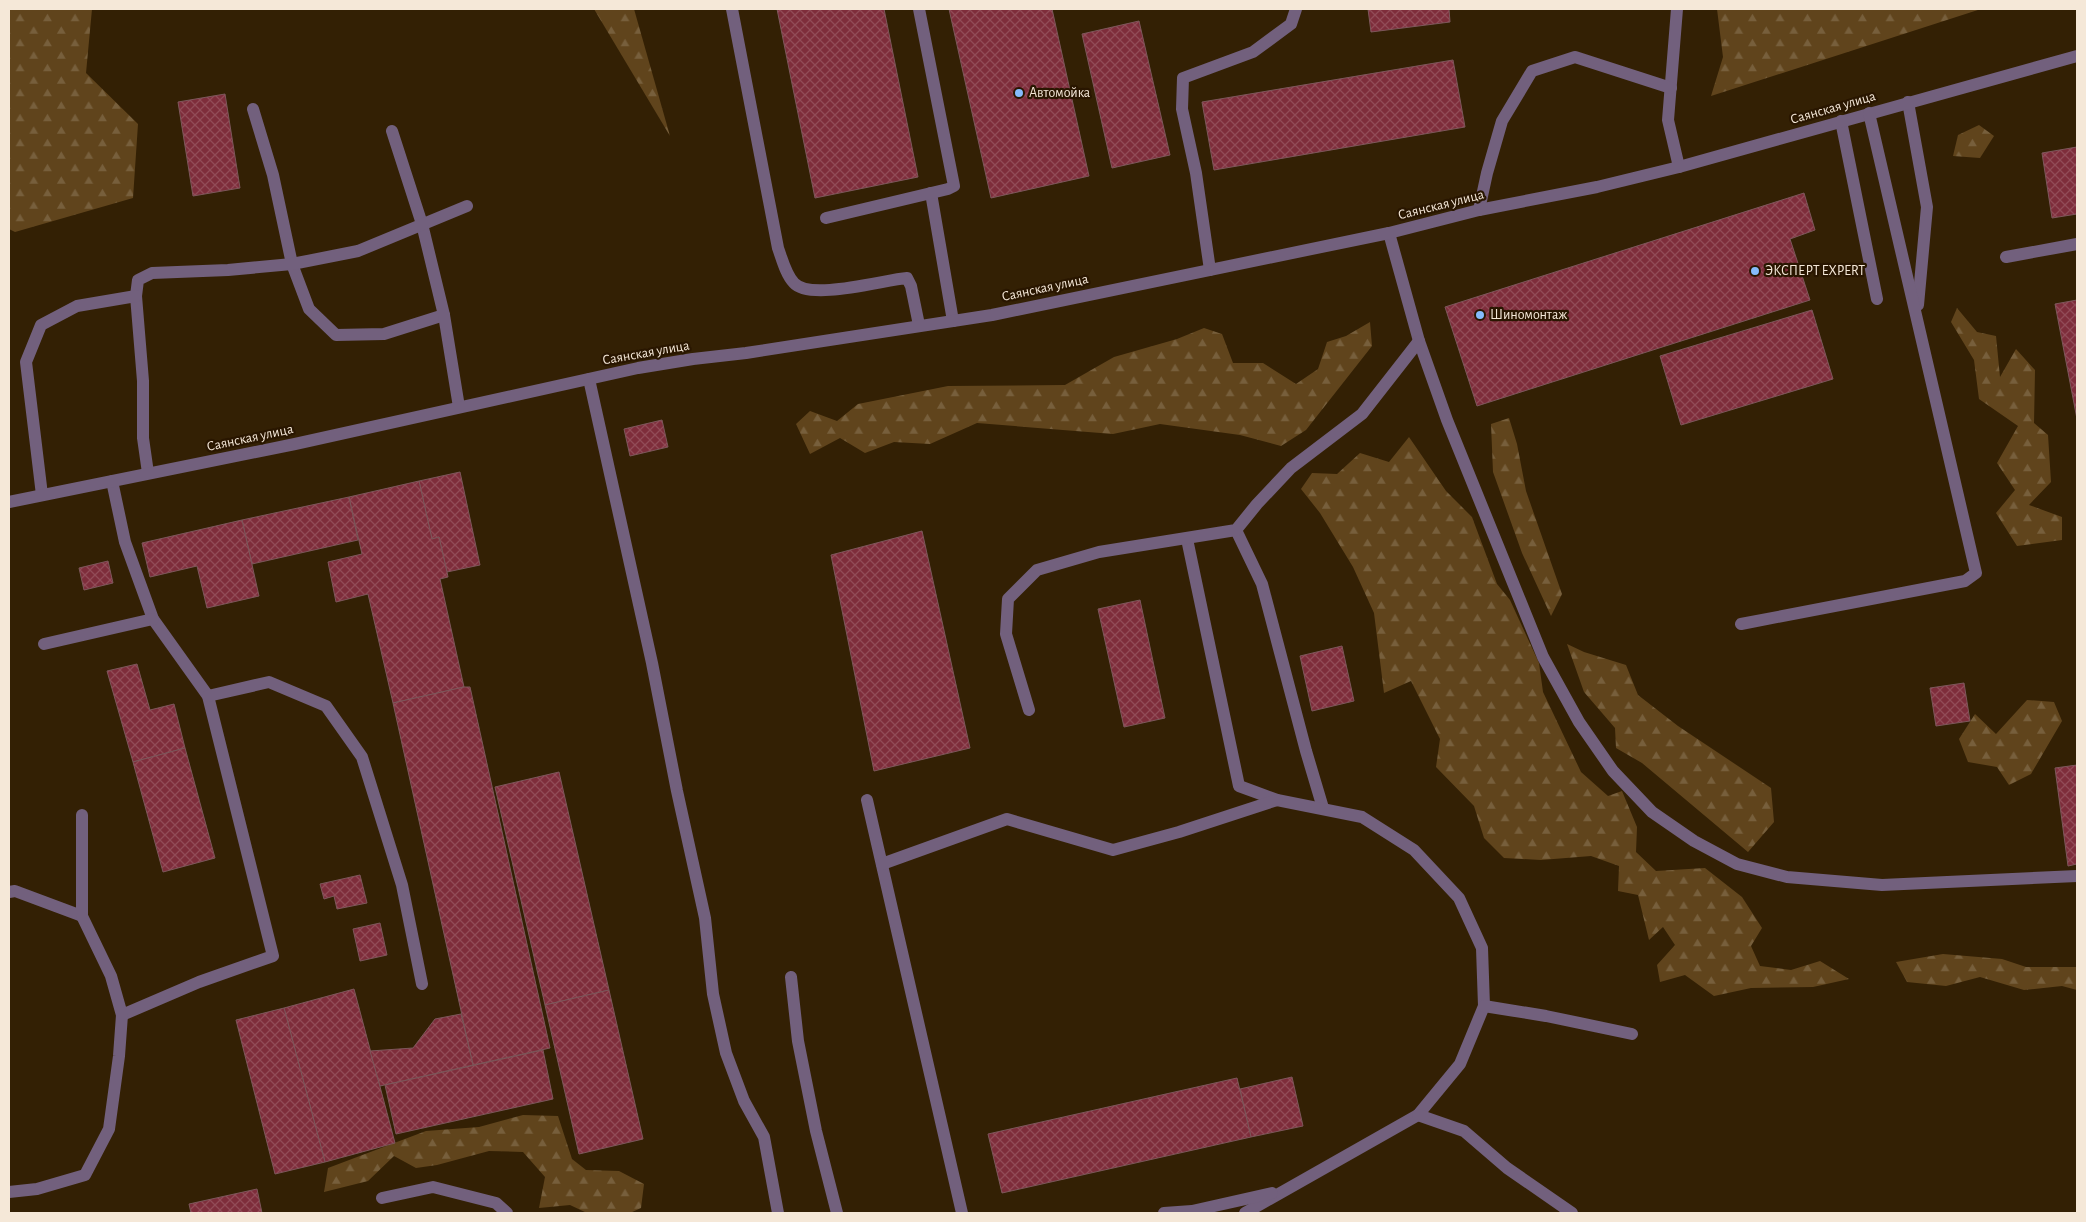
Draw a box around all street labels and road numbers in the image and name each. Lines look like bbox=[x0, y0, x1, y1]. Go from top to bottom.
street label: Саянская улица bbox=[1789, 89, 1878, 127]
street label: Саянская улица bbox=[1397, 187, 1486, 222]
street label: Саянская улица bbox=[1000, 272, 1090, 304]
street label: Саянская улица bbox=[601, 338, 691, 368]
street label: Саянская улица bbox=[205, 422, 295, 454]

